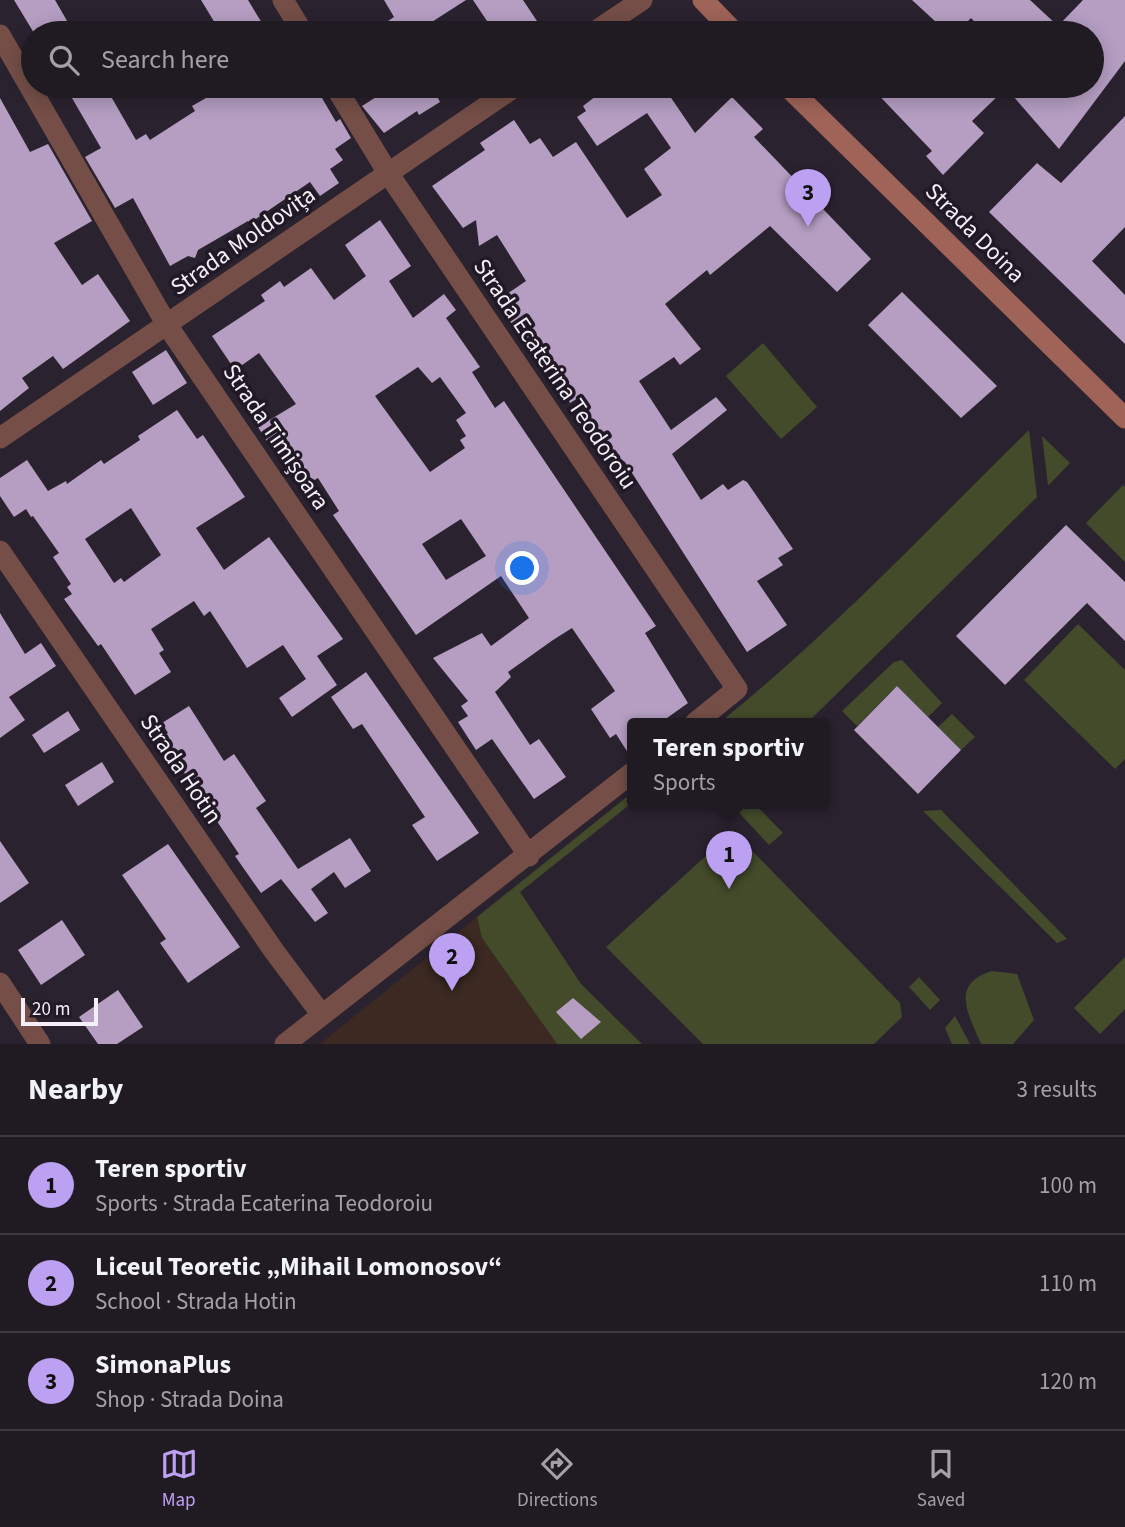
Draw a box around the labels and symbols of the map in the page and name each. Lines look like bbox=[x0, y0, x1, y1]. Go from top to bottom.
pin: 3 bbox=[785, 169, 831, 227]
street label: Strada Doina bbox=[917, 175, 1033, 291]
street label: Strada Moldovița bbox=[163, 178, 323, 304]
street label: Strada Ecaterina Teodoroiu bbox=[464, 252, 646, 496]
street label: Strada Timișoara bbox=[214, 357, 338, 517]
your location bbox=[505, 551, 539, 585]
street label: Strada Hotin bbox=[131, 707, 231, 831]
pin: 1 bbox=[706, 831, 752, 889]
pin: 2 bbox=[429, 933, 475, 991]
scale bar bbox=[21, 995, 98, 1027]

